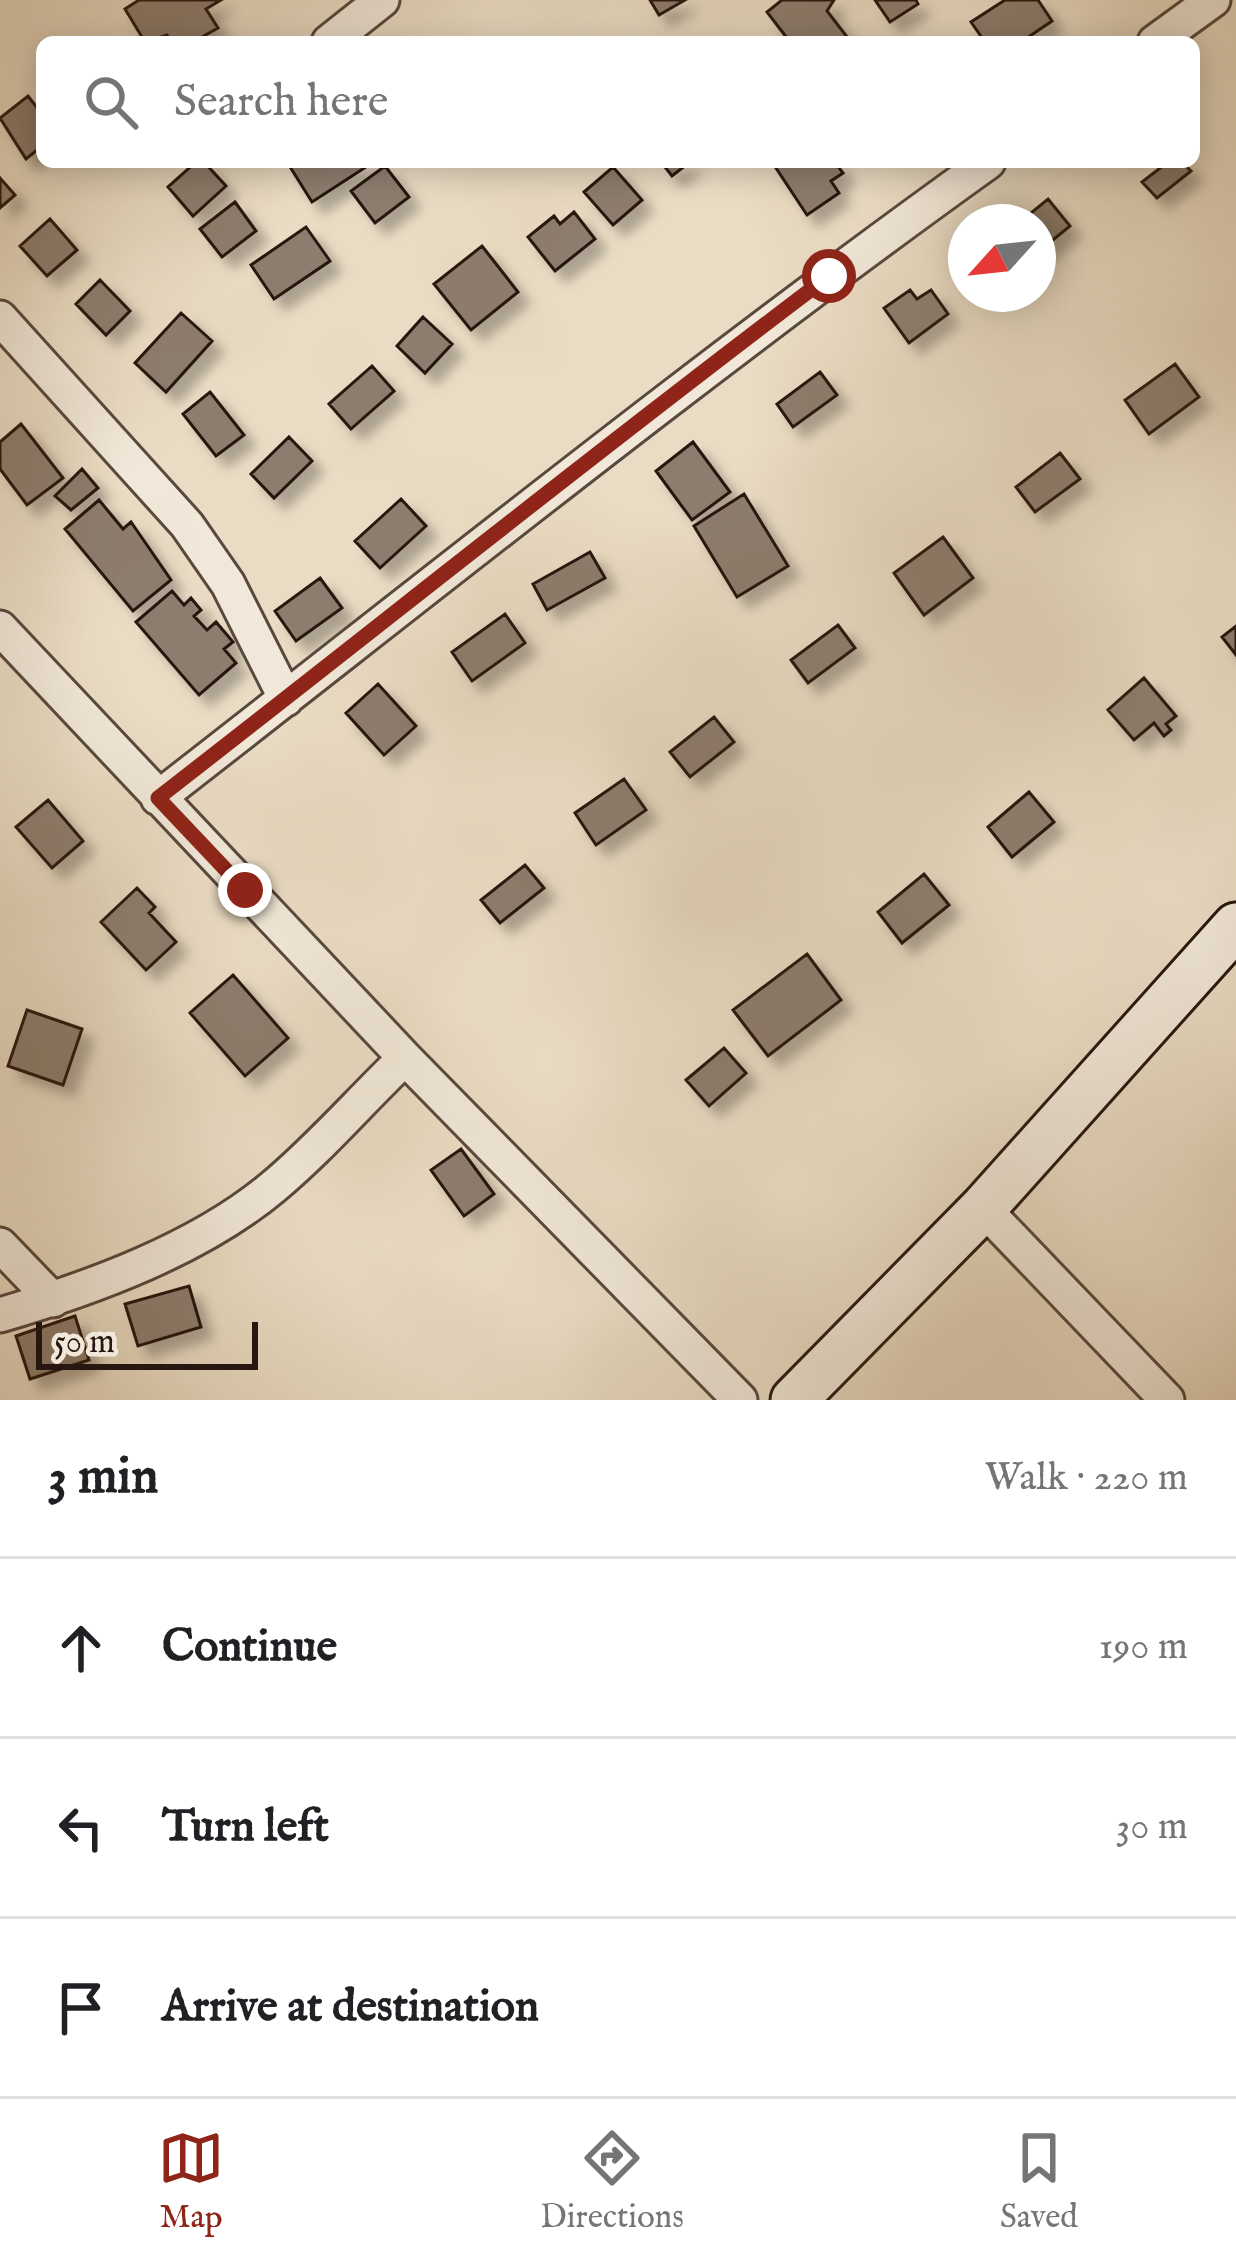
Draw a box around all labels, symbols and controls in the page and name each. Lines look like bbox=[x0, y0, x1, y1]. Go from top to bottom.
search box bbox=[36, 36, 1200, 168]
icon: search bbox=[78, 69, 144, 135]
text: Search here bbox=[174, 74, 388, 131]
north arrow bbox=[948, 204, 1056, 312]
route start bbox=[802, 249, 856, 303]
route end bbox=[218, 863, 272, 917]
scale bar bbox=[36, 1316, 258, 1369]
text: 50 m bbox=[54, 1322, 115, 1364]
text: 3 min bbox=[48, 1446, 158, 1511]
text: Walk · 220 m bbox=[985, 1454, 1188, 1503]
icon: ahead bbox=[48, 1615, 114, 1681]
text: Continue bbox=[162, 1619, 337, 1676]
text: 190 m bbox=[1099, 1623, 1188, 1672]
icon: left bbox=[48, 1795, 114, 1861]
text: Turn left bbox=[162, 1799, 329, 1856]
text: 30 m bbox=[1116, 1803, 1188, 1852]
icon: arrive bbox=[48, 1975, 114, 2041]
text: Arrive at destination bbox=[162, 1979, 539, 2036]
tab: Map bbox=[158, 2125, 224, 2239]
tab: Directions bbox=[540, 2125, 684, 2239]
tab: Saved bbox=[1000, 2125, 1078, 2239]

